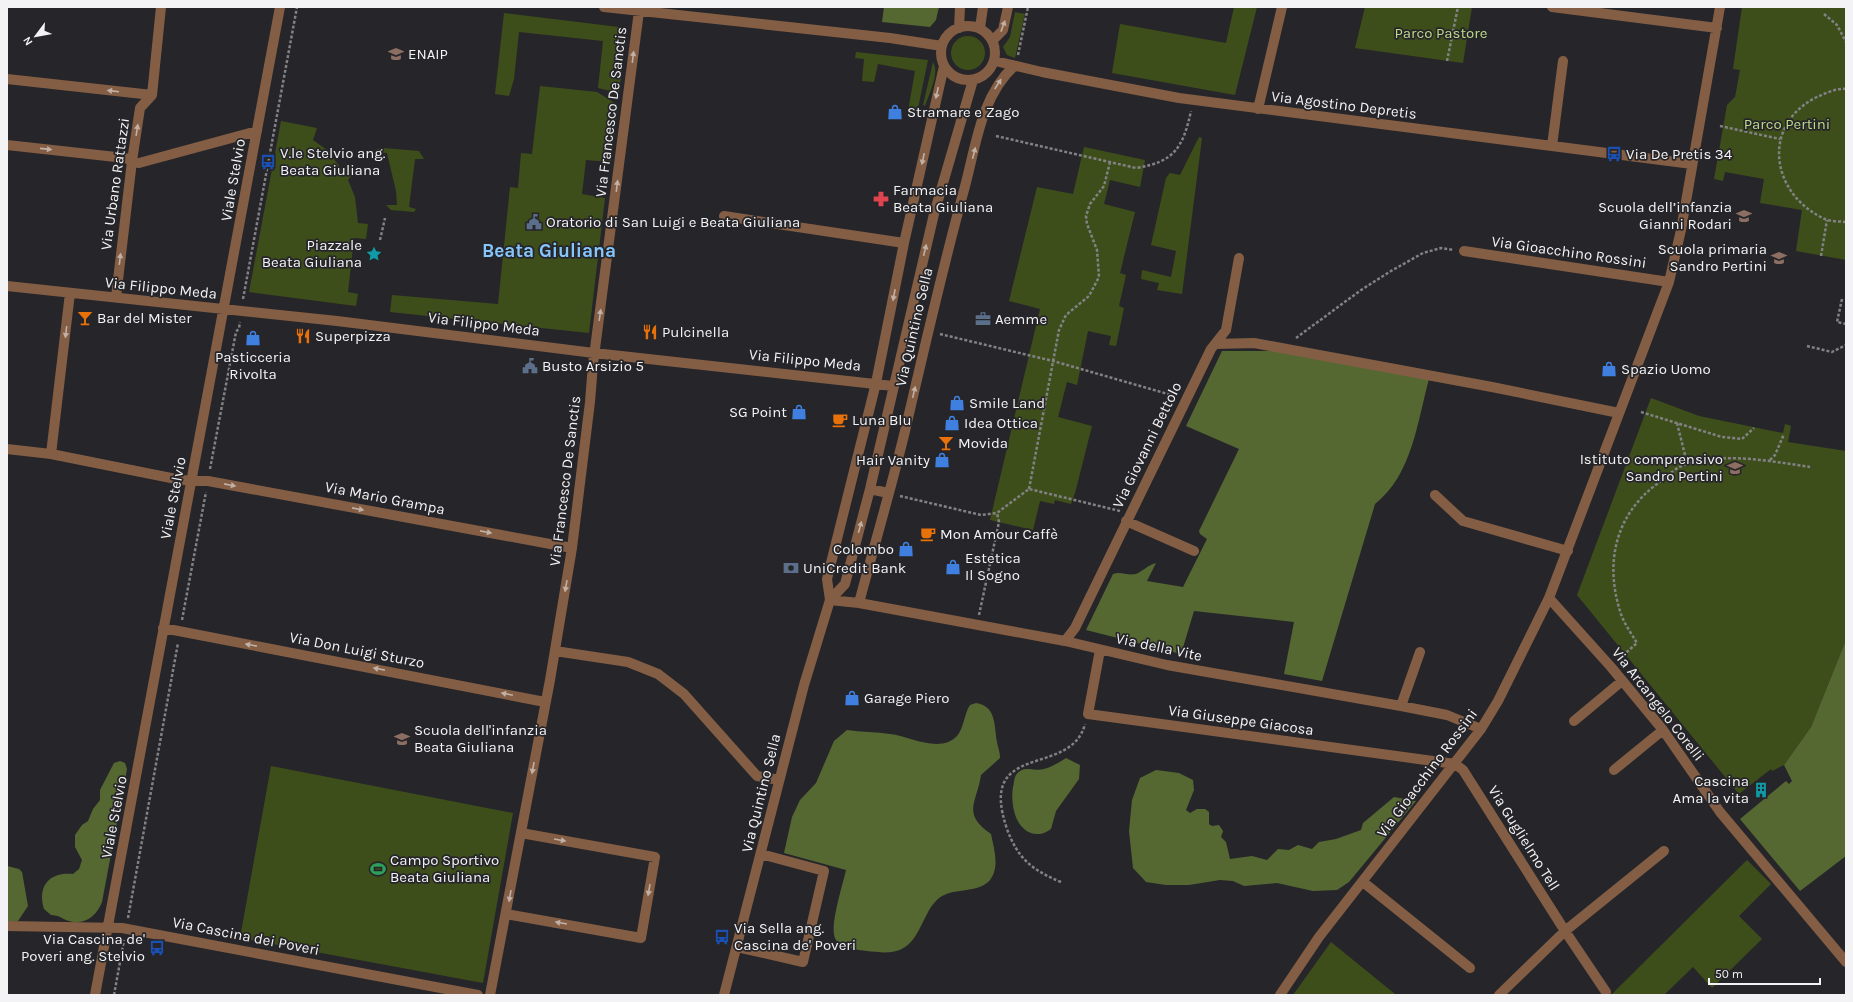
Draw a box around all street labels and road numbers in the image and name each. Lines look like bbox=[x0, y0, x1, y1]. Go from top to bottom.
street label: Via Francesco De Sanctis bbox=[592, 26, 630, 198]
street label: Via Agostino Depretis bbox=[1270, 87, 1418, 123]
street label: Via Urbano Rattazzi bbox=[97, 117, 133, 251]
street label: Viale Stelvio bbox=[217, 137, 249, 223]
street label: Via Gioacchino Rossini bbox=[1490, 232, 1648, 272]
street label: Via Quintino Sella bbox=[892, 266, 936, 388]
street label: Via Filippo Meda bbox=[104, 273, 218, 303]
street label: Via Filippo Meda bbox=[427, 308, 541, 340]
street label: Via Filippo Meda bbox=[748, 345, 862, 375]
street label: Via Giovanni Bettolo bbox=[1109, 379, 1185, 511]
street label: Via Francesco De Sanctis bbox=[546, 395, 584, 567]
street label: Viale Stelvio bbox=[156, 455, 190, 541]
street label: Via Mario Grampa bbox=[324, 478, 446, 518]
street label: Via Don Luigi Sturzo bbox=[288, 628, 426, 672]
street label: Via della Vite bbox=[1114, 629, 1204, 665]
street label: Via Arcangelo Corelli bbox=[1608, 644, 1708, 764]
street label: Via Giuseppe Giacosa bbox=[1167, 701, 1315, 739]
street label: Via Gioacchino Rossini bbox=[1373, 705, 1481, 841]
street label: Via Quintino Sella bbox=[738, 732, 784, 854]
street label: Viale Stelvio bbox=[97, 774, 131, 860]
street label: Via Guglielmo Tell bbox=[1484, 782, 1564, 894]
street label: Via Cascina dei Poveri bbox=[171, 913, 321, 959]

